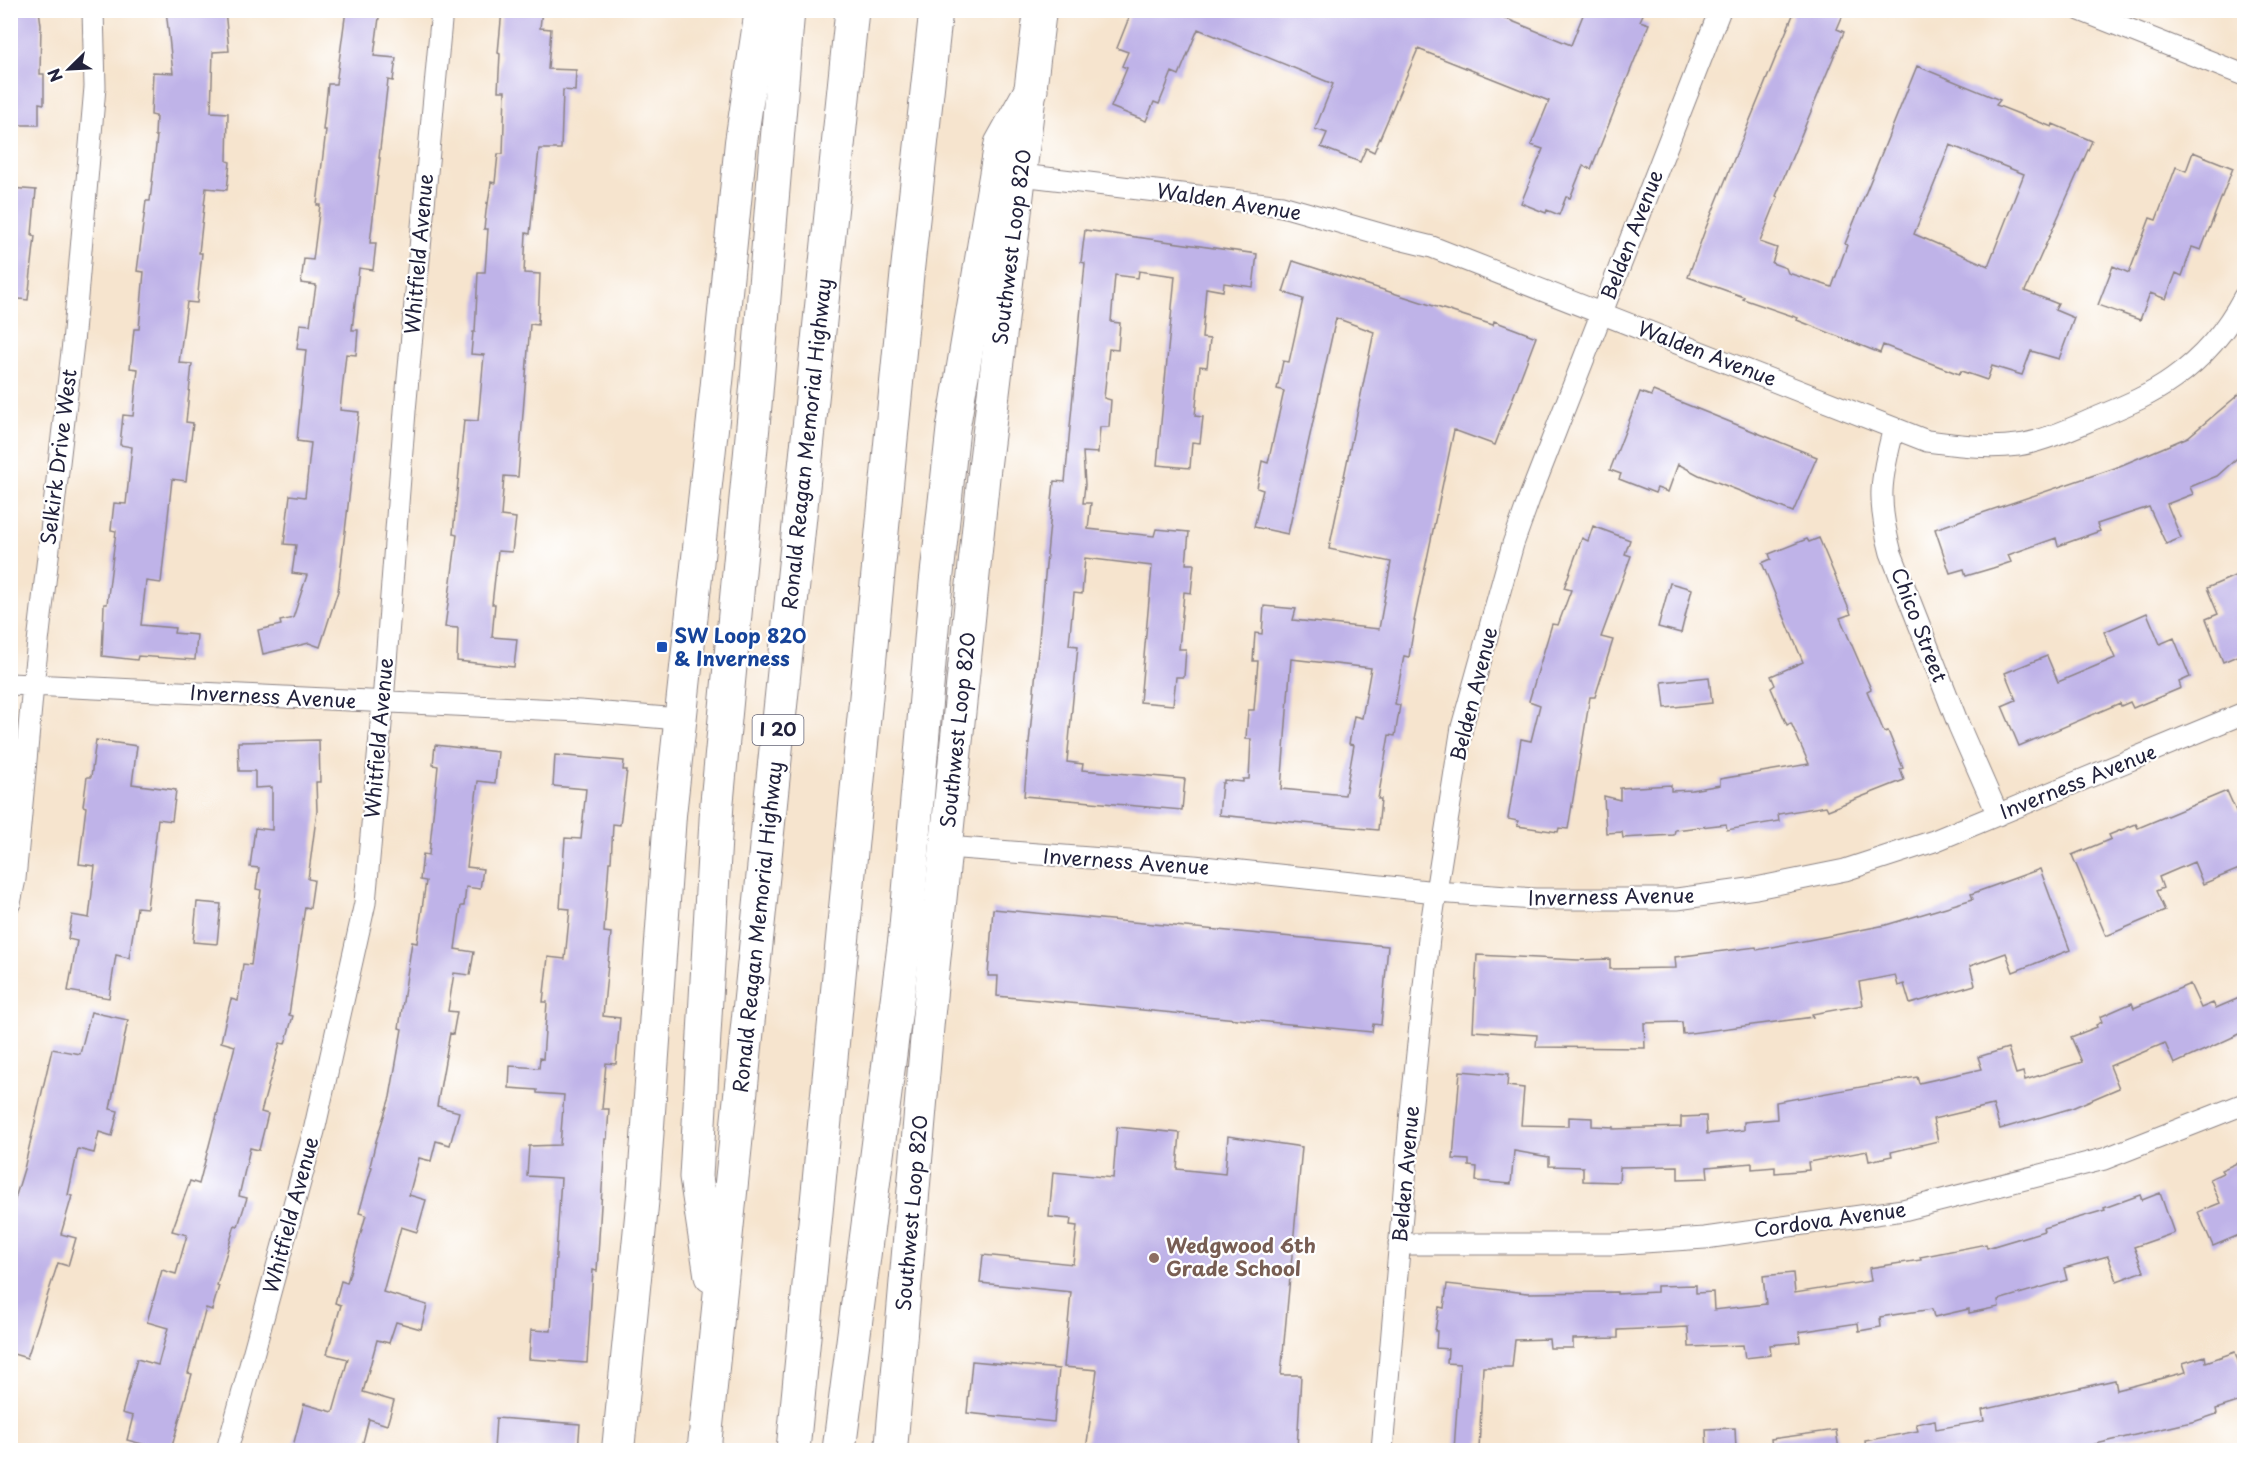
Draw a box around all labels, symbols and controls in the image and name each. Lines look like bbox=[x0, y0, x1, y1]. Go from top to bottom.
north arrow bbox=[39, 39, 99, 99]
text: N bbox=[41, 65, 68, 86]
street label: Southwest Loop 820 bbox=[984, 147, 1038, 346]
street label: Belden Avenue bbox=[1592, 165, 1670, 304]
street label: Whitfield Avenue bbox=[396, 172, 440, 335]
street label: Walden Avenue bbox=[1155, 175, 1304, 227]
street label: Ronald Reagan Memorial Highway bbox=[774, 277, 838, 611]
street label: Walden Avenue bbox=[1634, 313, 1781, 393]
street label: Selkirk Drive West bbox=[32, 367, 84, 547]
street label: Chico Street bbox=[1884, 563, 1956, 686]
place label: SW Loop 820 & Inverness bbox=[674, 620, 807, 673]
street label: Belden Avenue bbox=[1442, 623, 1504, 764]
street label: Southwest Loop 820 bbox=[932, 631, 982, 829]
marker: SW Loop 820 & Inverness bbox=[655, 640, 669, 654]
street label: Whitfield Avenue bbox=[356, 656, 400, 819]
street label: Inverness Avenue bbox=[189, 677, 357, 715]
road number: I 20 bbox=[752, 715, 804, 745]
street label: Inverness Avenue bbox=[1995, 736, 2160, 826]
street label: Ronald Reagan Memorial Highway bbox=[725, 760, 789, 1094]
street label: Inverness Avenue bbox=[1042, 840, 1210, 882]
street label: Inverness Avenue bbox=[1527, 880, 1695, 912]
street label: Belden Avenue bbox=[1384, 1104, 1426, 1244]
street label: Southwest Loop 820 bbox=[887, 1114, 935, 1312]
street label: Whitfield Avenue bbox=[255, 1133, 325, 1296]
street label: Cordova Avenue bbox=[1752, 1193, 1908, 1245]
place label: Wedgwood 6th Grade School bbox=[1166, 1230, 1316, 1283]
marker: Wedgwood 6th Grade School bbox=[1147, 1251, 1161, 1265]

